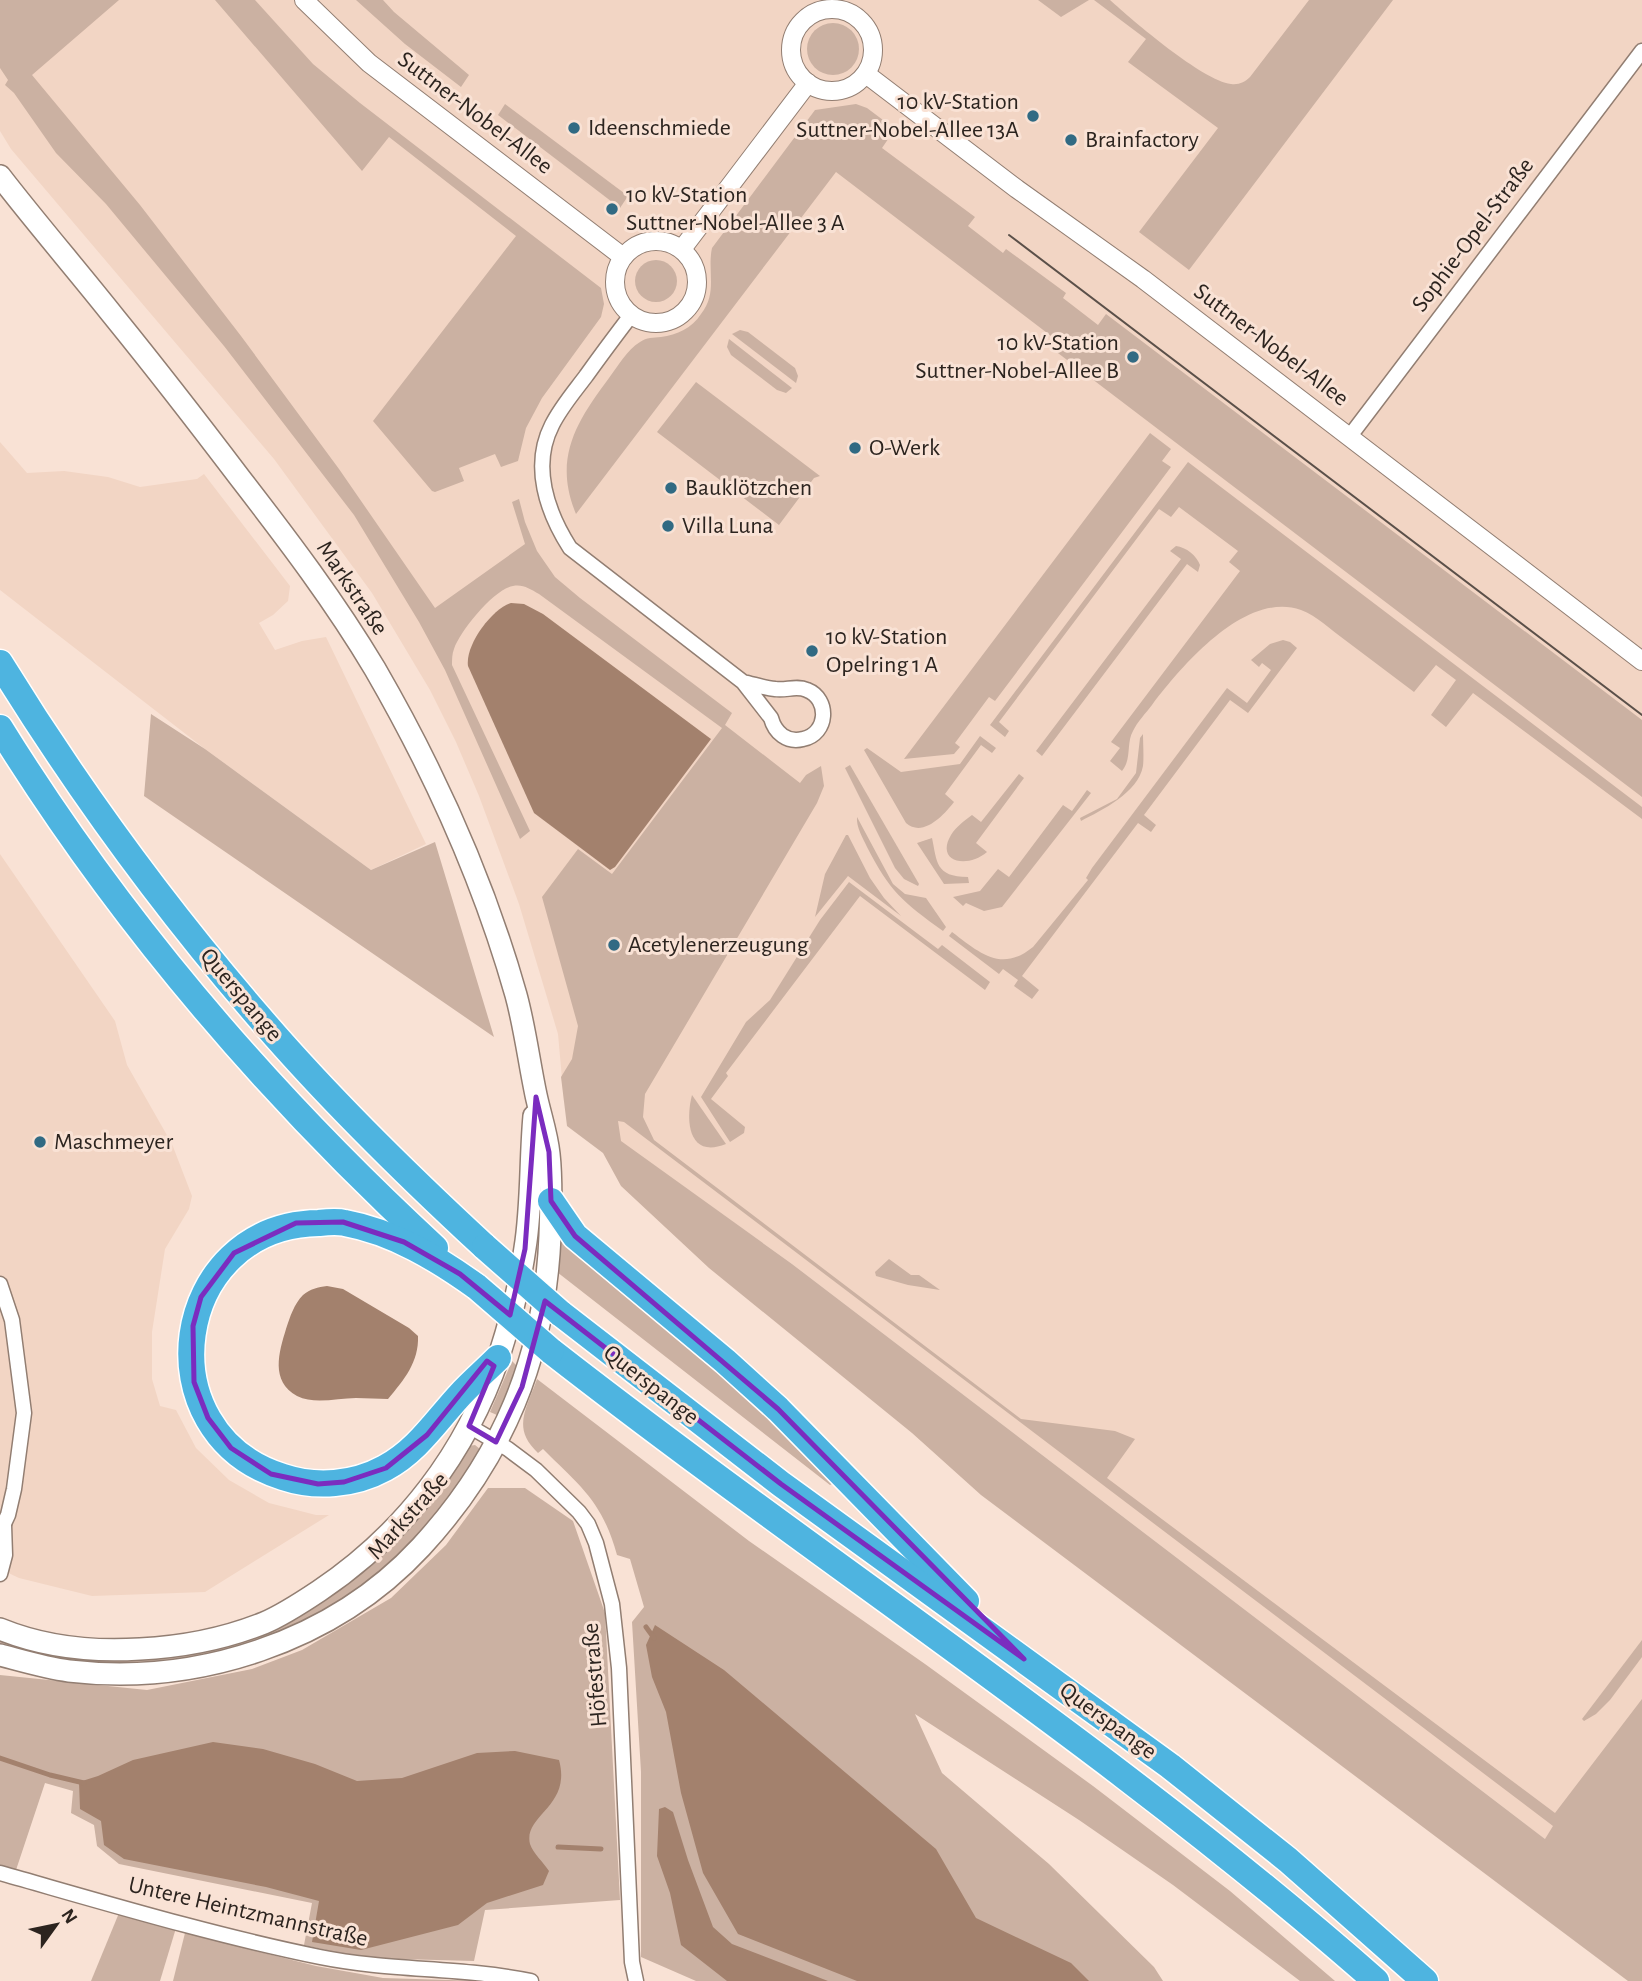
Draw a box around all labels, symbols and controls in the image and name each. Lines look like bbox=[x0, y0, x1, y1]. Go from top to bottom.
street label: Suttner-Nobel-Allee bbox=[393, 47, 557, 179]
place label: 10 kV-Station Suttner-Nobel-Allee 13A bbox=[796, 90, 1019, 142]
marker: 10 kV-Station Suttner-Nobel-Allee 13A bbox=[1025, 108, 1041, 124]
place label: Ideenschmiede bbox=[588, 116, 731, 140]
marker: Ideenschmiede bbox=[566, 120, 582, 136]
place label: Brainfactory bbox=[1085, 128, 1199, 152]
marker: Brainfactory bbox=[1063, 132, 1079, 148]
street label: Sophie-Opel-Straße bbox=[1408, 154, 1538, 316]
place label: 10 kV-Station Suttner-Nobel-Allee 3 A bbox=[626, 183, 845, 235]
marker: 10 kV-Station Suttner-Nobel-Allee 3 A bbox=[604, 201, 620, 217]
street label: Suttner-Nobel-Allee bbox=[1189, 279, 1353, 411]
place label: 10 kV-Station Suttner-Nobel-Allee B bbox=[915, 331, 1119, 383]
marker: 10 kV-Station Suttner-Nobel-Allee B bbox=[1125, 349, 1141, 365]
place label: O-Werk bbox=[869, 436, 940, 460]
marker: O-Werk bbox=[847, 440, 863, 456]
place label: Bauklötzchen bbox=[685, 476, 812, 500]
marker: Bauklötzchen bbox=[663, 480, 679, 496]
place label: Villa Luna bbox=[682, 514, 774, 538]
marker: Villa Luna bbox=[660, 518, 676, 534]
street label: Markstraße bbox=[312, 537, 392, 639]
place label: 10 kV-Station Opelring 1 A bbox=[826, 625, 947, 677]
marker: 10 kV-Station Opelring 1 A bbox=[804, 643, 820, 659]
place label: Acetylenerzeugung bbox=[628, 933, 809, 957]
marker: Acetylenerzeugung bbox=[606, 937, 622, 953]
street label: Querspange bbox=[195, 944, 287, 1046]
place label: Maschmeyer bbox=[54, 1130, 173, 1154]
marker: Maschmeyer bbox=[32, 1134, 48, 1150]
street label: Querspange bbox=[599, 1341, 703, 1429]
street label: Markstraße bbox=[363, 1468, 453, 1564]
street label: Höfestraße bbox=[578, 1622, 612, 1728]
street label: Querspange bbox=[1055, 1678, 1161, 1764]
street label: Untere Heintzmannstraße bbox=[126, 1873, 370, 1951]
north arrow bbox=[21, 1890, 91, 1960]
text: N bbox=[57, 1906, 81, 1927]

